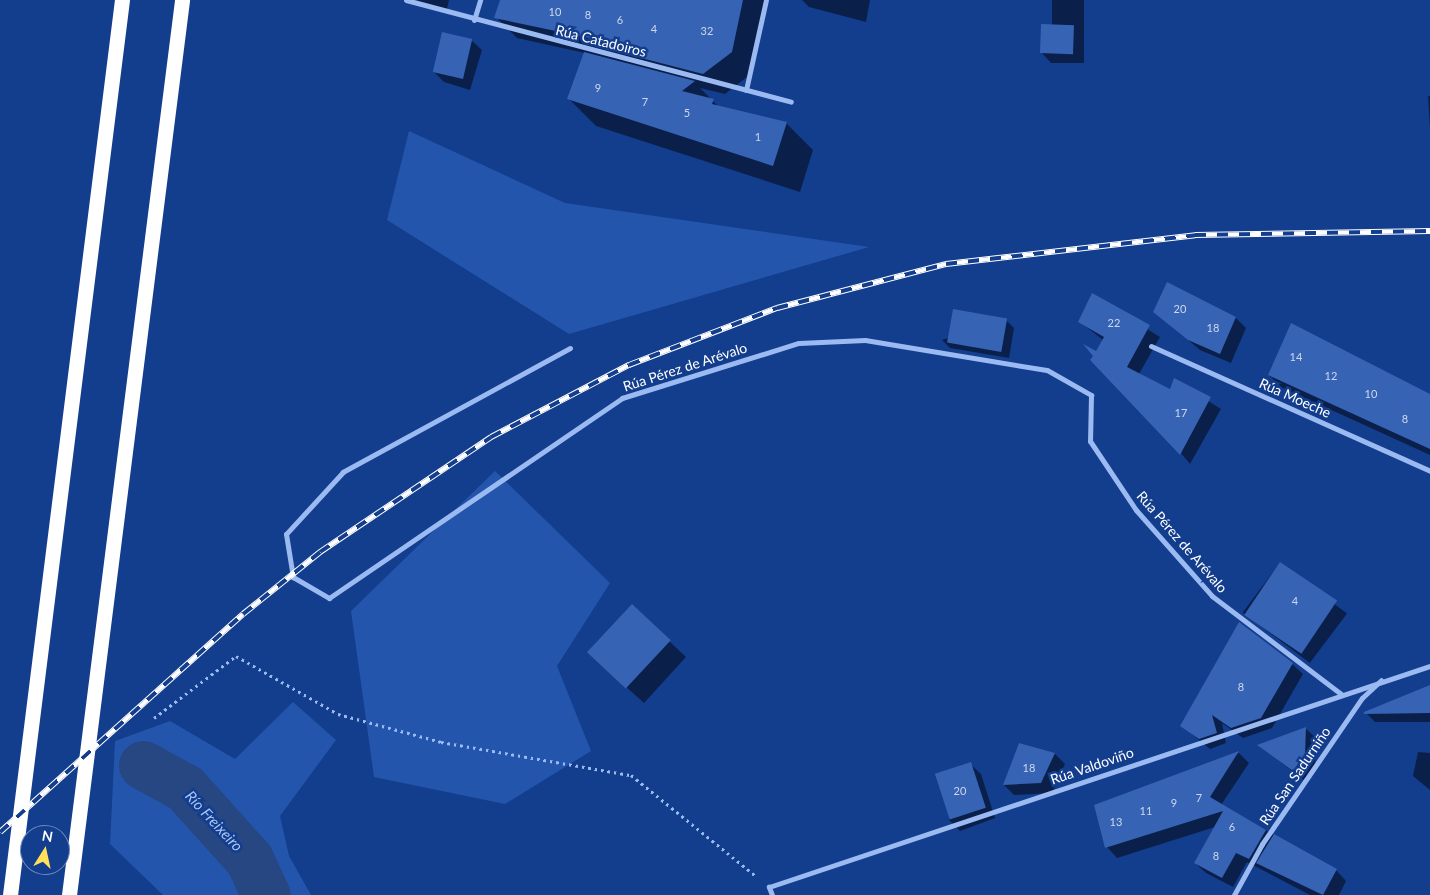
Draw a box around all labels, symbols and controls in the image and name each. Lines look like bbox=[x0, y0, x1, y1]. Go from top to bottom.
house number: 10 bbox=[549, 5, 561, 19]
house number: 8 bbox=[585, 8, 591, 22]
house number: 6 bbox=[617, 13, 623, 27]
street label: Rúa Catadoiros bbox=[554, 22, 648, 60]
house number: 4 bbox=[651, 22, 657, 36]
house number: 32 bbox=[701, 24, 713, 38]
house number: 9 bbox=[595, 81, 601, 95]
house number: 7 bbox=[642, 95, 648, 109]
house number: 5 bbox=[684, 106, 690, 120]
house number: 1 bbox=[755, 130, 761, 144]
house number: 20 bbox=[1174, 302, 1186, 316]
house number: 22 bbox=[1108, 316, 1120, 330]
house number: 18 bbox=[1207, 321, 1219, 335]
street label: Rúa Pérez de Arévalo bbox=[621, 339, 749, 395]
house number: 14 bbox=[1290, 350, 1302, 364]
house number: 12 bbox=[1325, 369, 1337, 383]
street label: Rúa Moeche bbox=[1256, 375, 1334, 421]
house number: 10 bbox=[1365, 387, 1377, 401]
house number: 17 bbox=[1175, 406, 1187, 420]
house number: 8 bbox=[1402, 412, 1408, 426]
street label: Rúa Pérez de Arévalo bbox=[1133, 487, 1231, 597]
house number: 4 bbox=[1292, 594, 1298, 608]
house number: 8 bbox=[1238, 680, 1244, 694]
street label: Rúa San Sadurniño bbox=[1256, 724, 1334, 828]
street label: Rúa Valdoviño bbox=[1048, 744, 1136, 788]
house number: 18 bbox=[1023, 761, 1035, 775]
house number: 20 bbox=[954, 784, 966, 798]
water label: Río Freixeiro bbox=[181, 787, 247, 855]
house number: 7 bbox=[1196, 791, 1202, 805]
house number: 9 bbox=[1171, 796, 1177, 810]
house number: 11 bbox=[1140, 804, 1152, 818]
house number: 13 bbox=[1110, 815, 1122, 829]
house number: 6 bbox=[1229, 820, 1235, 834]
north arrow bbox=[20, 825, 70, 875]
text: N bbox=[41, 826, 54, 845]
house number: 8 bbox=[1213, 849, 1219, 863]

